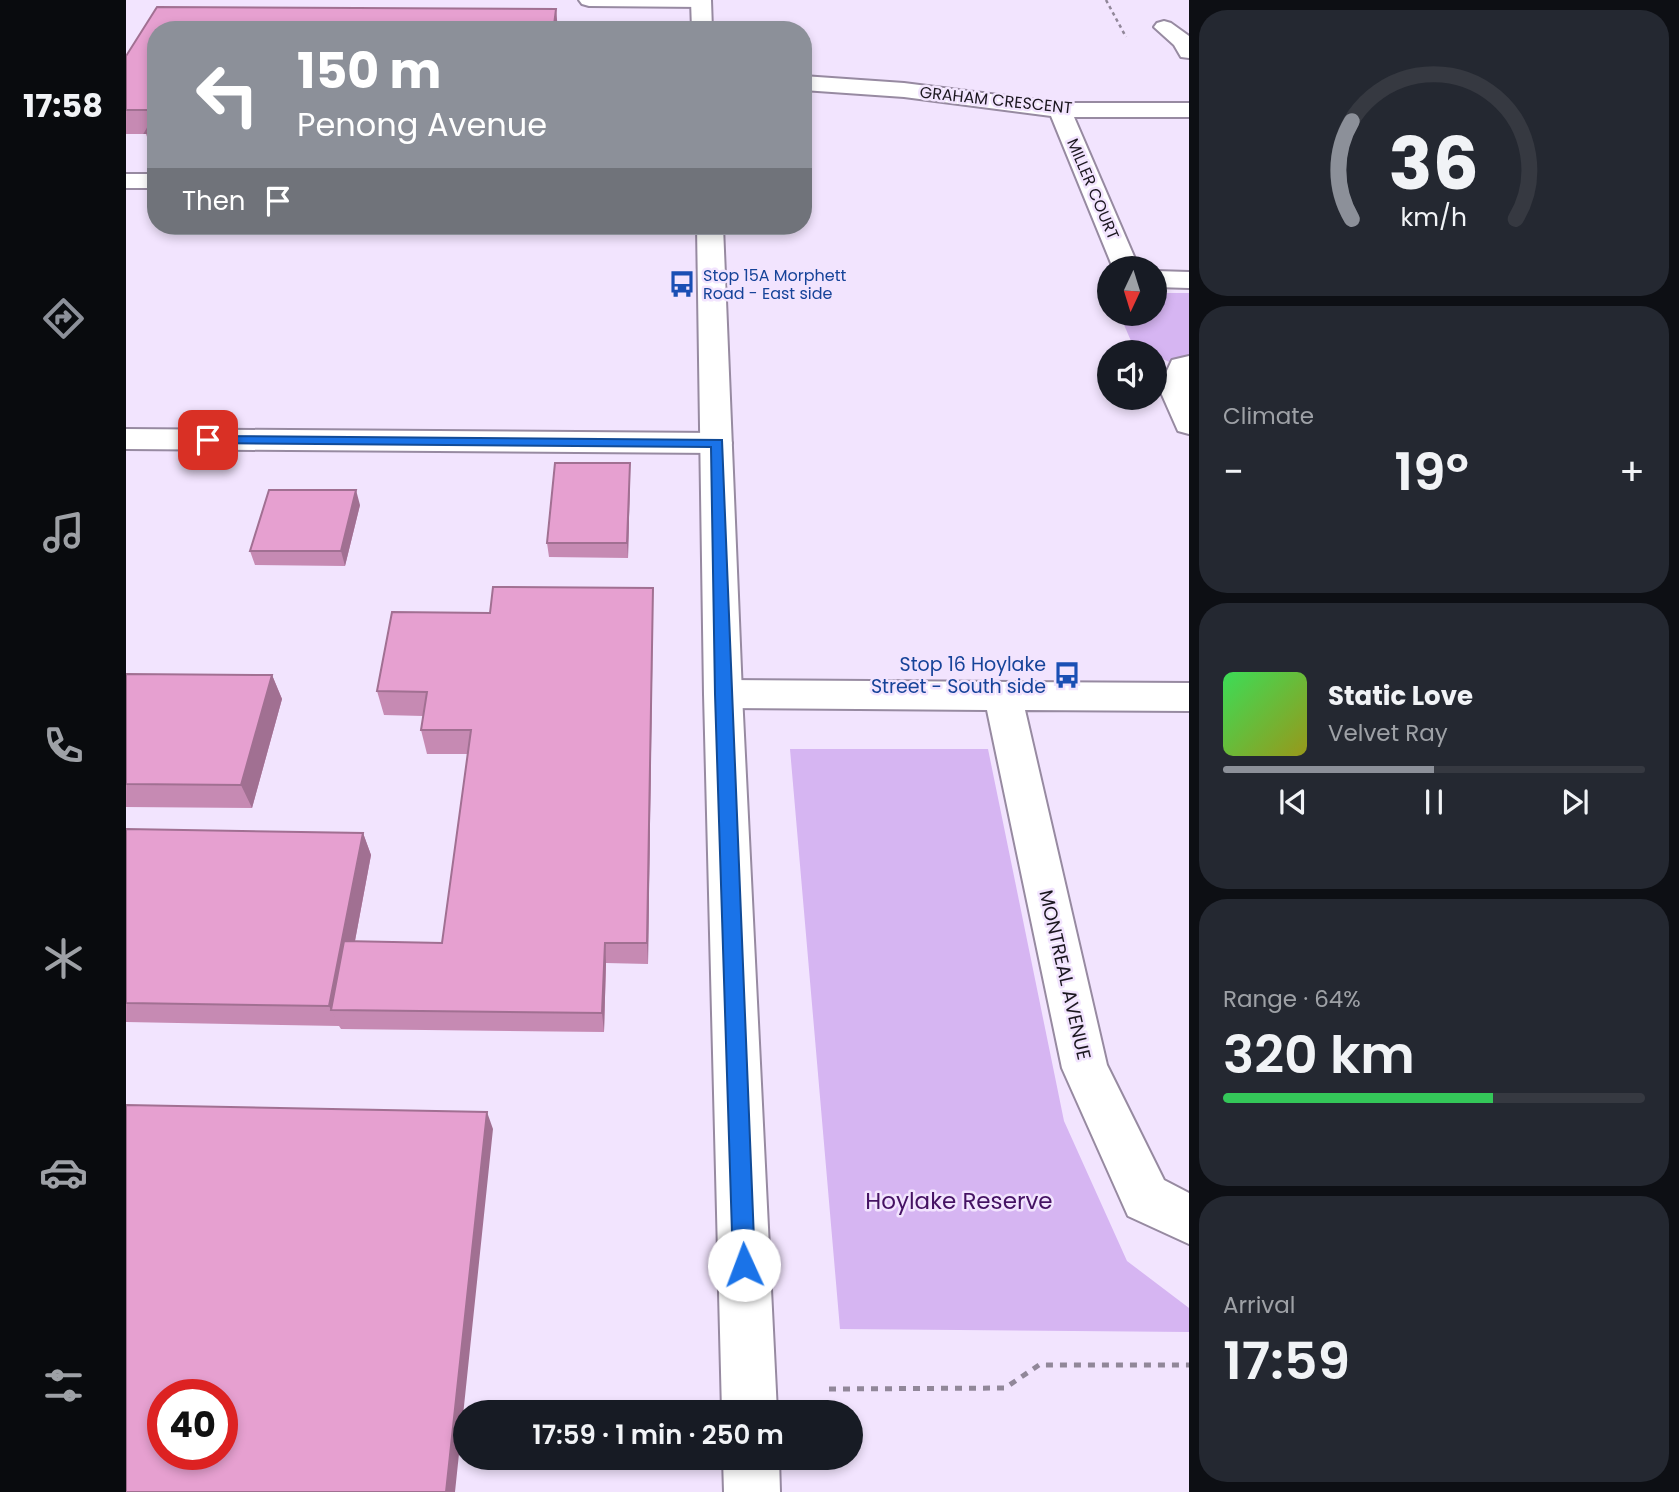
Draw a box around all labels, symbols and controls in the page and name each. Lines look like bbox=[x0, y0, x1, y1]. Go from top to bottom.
text: 150 m bbox=[297, 37, 442, 105]
icon: left bbox=[182, 49, 273, 140]
street label: GRAHAM CRESCENT bbox=[919, 81, 1074, 119]
text: 17:58 bbox=[23, 83, 103, 128]
text: Penong Avenue bbox=[297, 102, 547, 147]
text: 36 bbox=[1389, 114, 1479, 215]
street label: MILLER COURT bbox=[1061, 135, 1125, 243]
icon: arrive bbox=[259, 182, 297, 220]
text: Then bbox=[182, 183, 245, 219]
text: km/h bbox=[1401, 200, 1467, 235]
north arrow bbox=[1097, 256, 1167, 326]
map controls bbox=[1097, 256, 1167, 410]
place label: Stop 15A Morphett Road - East side bbox=[703, 264, 847, 305]
bus stop icon: Stop 15A Morphett Road - East side bbox=[667, 269, 697, 299]
icon: directions bbox=[39, 294, 88, 343]
button: sound bbox=[1097, 340, 1167, 410]
text: Climate bbox=[1223, 400, 1314, 432]
pin bbox=[178, 410, 238, 470]
icon: arrive bbox=[189, 421, 227, 459]
text: 19° bbox=[1394, 435, 1469, 508]
text: − bbox=[1223, 445, 1244, 498]
text: + bbox=[1619, 445, 1645, 498]
icon: music bbox=[39, 508, 88, 557]
place label: Stop 16 Hoylake Street - South side bbox=[871, 651, 1046, 700]
bus stop icon: Stop 16 Hoylake Street - South side bbox=[1052, 660, 1082, 690]
text: Static Love bbox=[1328, 678, 1473, 714]
text: Velvet Ray bbox=[1328, 717, 1448, 749]
icon: phone bbox=[39, 721, 88, 770]
icon: previous bbox=[1274, 783, 1312, 821]
icon: pause bbox=[1415, 783, 1453, 821]
icon: next bbox=[1556, 783, 1594, 821]
street label: MONTREAL AVENUE bbox=[1032, 887, 1098, 1063]
icon: climate bbox=[39, 934, 88, 983]
text: Range · 64% bbox=[1223, 983, 1361, 1015]
text: 320 km bbox=[1223, 1018, 1415, 1091]
icon: car bbox=[39, 1148, 88, 1197]
park label: Hoylake Reserve bbox=[865, 1185, 1053, 1217]
position arrow bbox=[707, 1228, 781, 1302]
text: Arrival bbox=[1223, 1289, 1295, 1321]
text: 17:59 bbox=[1223, 1324, 1350, 1397]
icon: filters bbox=[39, 1361, 88, 1410]
speed limit sign: 40 bbox=[147, 1379, 238, 1470]
text: 17:59 · 1 min · 250 m bbox=[532, 1417, 784, 1453]

